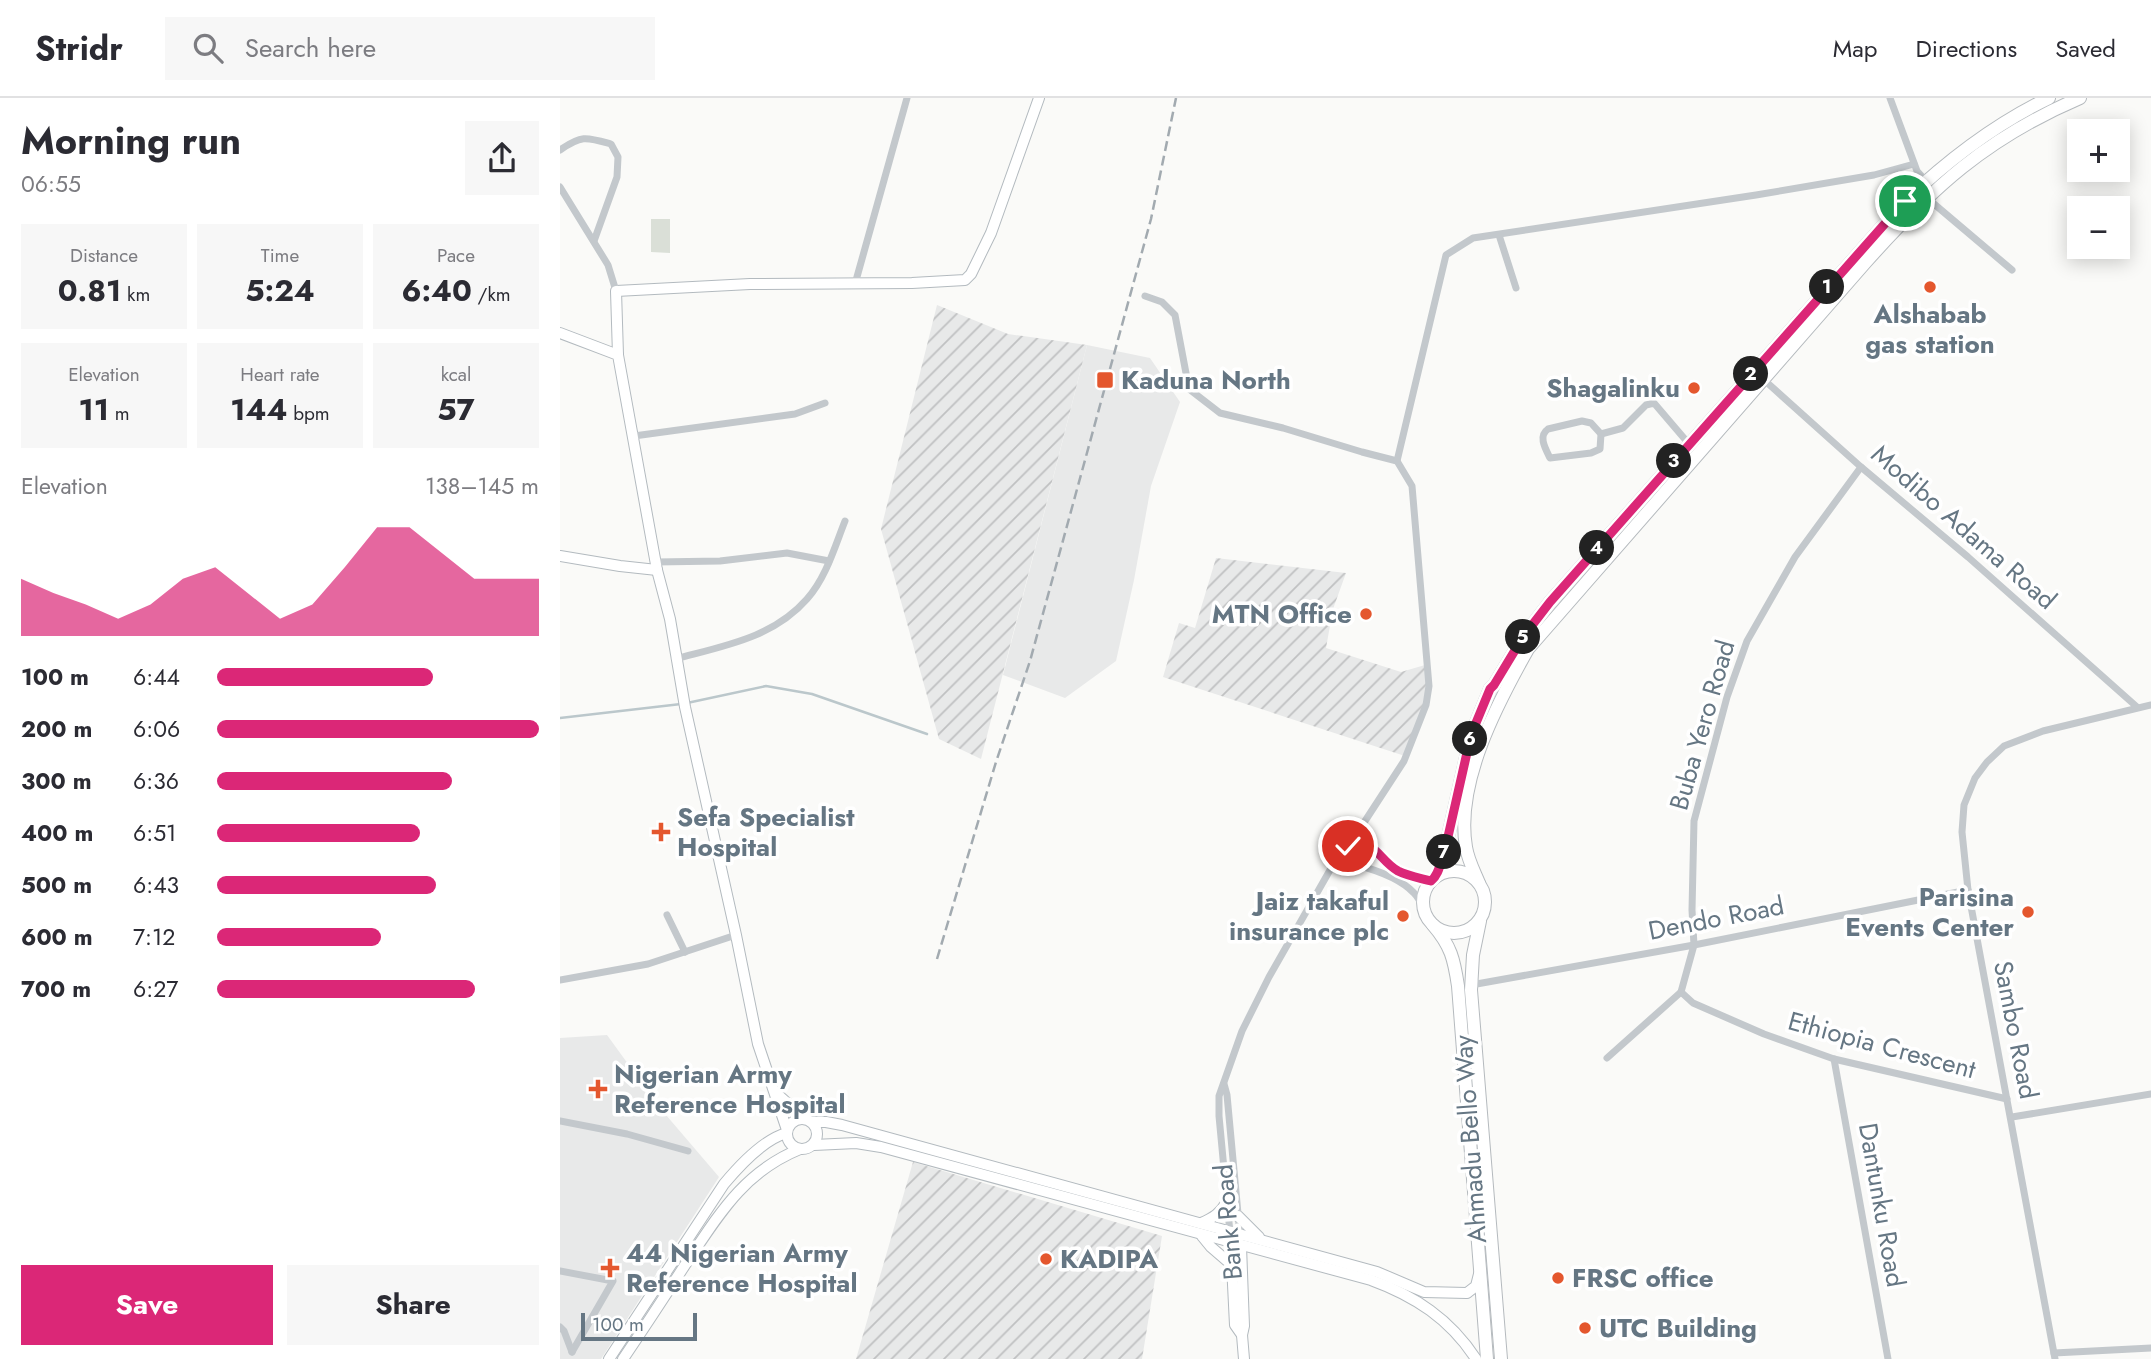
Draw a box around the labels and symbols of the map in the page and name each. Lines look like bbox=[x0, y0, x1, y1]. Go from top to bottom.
pin bbox=[1875, 171, 1935, 231]
pin: 1 bbox=[1810, 270, 1844, 304]
marker: Alshabab gas station bbox=[1922, 279, 1938, 295]
place label: Alshabab gas station bbox=[1865, 295, 1995, 363]
pin: 2 bbox=[1734, 356, 1768, 392]
place label: Kaduna North bbox=[1121, 361, 1291, 399]
place label: Shagalinku bbox=[1546, 369, 1680, 407]
marker: Kaduna North bbox=[1095, 370, 1115, 390]
marker: Shagalinku bbox=[1686, 380, 1702, 396]
street label: Modibo Adama Road bbox=[1863, 436, 2065, 618]
pin: 3 bbox=[1656, 444, 1692, 478]
pin: 4 bbox=[1580, 531, 1614, 566]
place label: MTN Office bbox=[1212, 595, 1352, 633]
marker: MTN Office bbox=[1358, 606, 1374, 622]
pin: 5 bbox=[1506, 620, 1541, 654]
street label: Buba Yero Road bbox=[1660, 636, 1744, 814]
pin: 6 bbox=[1452, 722, 1488, 756]
place label: Sefa Specialist Hospital bbox=[677, 798, 855, 866]
pin bbox=[1318, 816, 1378, 876]
marker: Sefa Specialist Hospital bbox=[651, 822, 671, 842]
pin: 7 bbox=[1426, 834, 1462, 870]
place label: Parisina Events Center bbox=[1845, 878, 2014, 946]
place label: Jaiz takaful insurance plc bbox=[1229, 882, 1389, 950]
street label: Dendo Road bbox=[1645, 886, 1787, 950]
marker: Parisina Events Center bbox=[2020, 904, 2036, 920]
marker: Jaiz takaful insurance plc bbox=[1395, 908, 1411, 924]
street label: Sambo Road bbox=[1984, 958, 2048, 1102]
street label: Ethiopia Crescent bbox=[1784, 1002, 1981, 1089]
street label: Ahmadu Bello Way bbox=[1444, 1033, 1496, 1244]
place label: Nigerian Army Reference Hospital bbox=[614, 1055, 845, 1123]
marker: Nigerian Army Reference Hospital bbox=[588, 1079, 608, 1099]
street label: Dantunku Road bbox=[1849, 1120, 1915, 1290]
street label: Bank Road bbox=[1204, 1163, 1252, 1281]
place label: 44 Nigerian Army Reference Hospital bbox=[626, 1234, 857, 1302]
place label: KADIPA bbox=[1060, 1240, 1159, 1278]
marker: KADIPA bbox=[1038, 1251, 1054, 1267]
marker: 44 Nigerian Army Reference Hospital bbox=[600, 1258, 620, 1278]
place label: FRSC office bbox=[1572, 1259, 1714, 1297]
marker: FRSC office bbox=[1550, 1270, 1566, 1286]
place label: UTC Building bbox=[1599, 1309, 1757, 1347]
scale bar bbox=[581, 1310, 696, 1342]
marker: UTC Building bbox=[1577, 1320, 1593, 1336]

